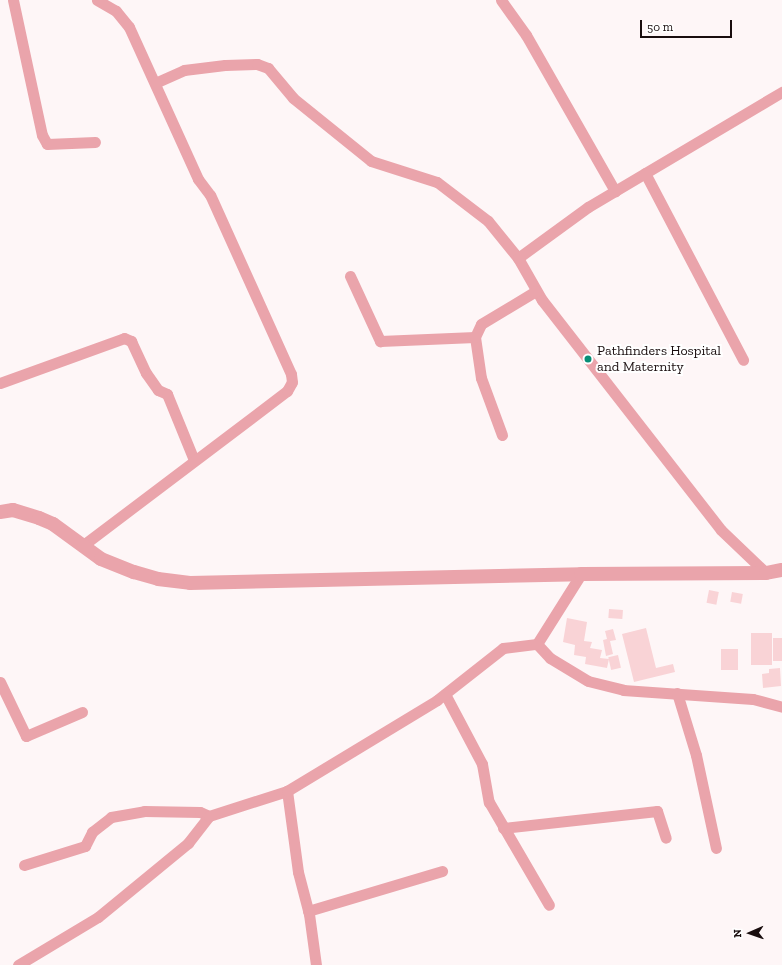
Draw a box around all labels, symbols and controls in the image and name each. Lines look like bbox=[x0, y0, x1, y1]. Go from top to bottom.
scale bar bbox=[642, 12, 734, 38]
text: 50 m bbox=[647, 20, 673, 34]
place label: Pathfinders Hospital and Maternity bbox=[597, 343, 721, 376]
marker: Pathfinders Hospital and Maternity bbox=[582, 353, 594, 365]
north arrow bbox=[730, 913, 770, 953]
text: N bbox=[731, 929, 744, 938]

